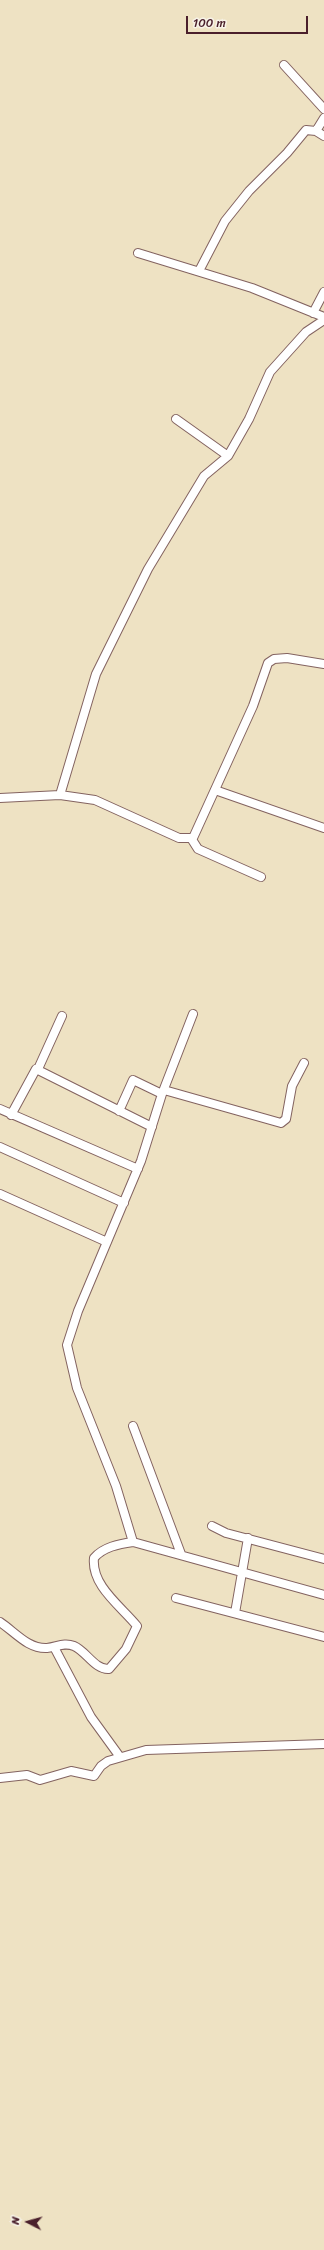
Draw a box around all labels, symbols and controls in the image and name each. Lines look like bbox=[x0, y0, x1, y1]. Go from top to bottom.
scale bar bbox=[188, 8, 310, 34]
text: 100 m bbox=[193, 12, 226, 34]
north arrow bbox=[8, 2202, 48, 2242]
text: N bbox=[6, 2216, 25, 2225]

